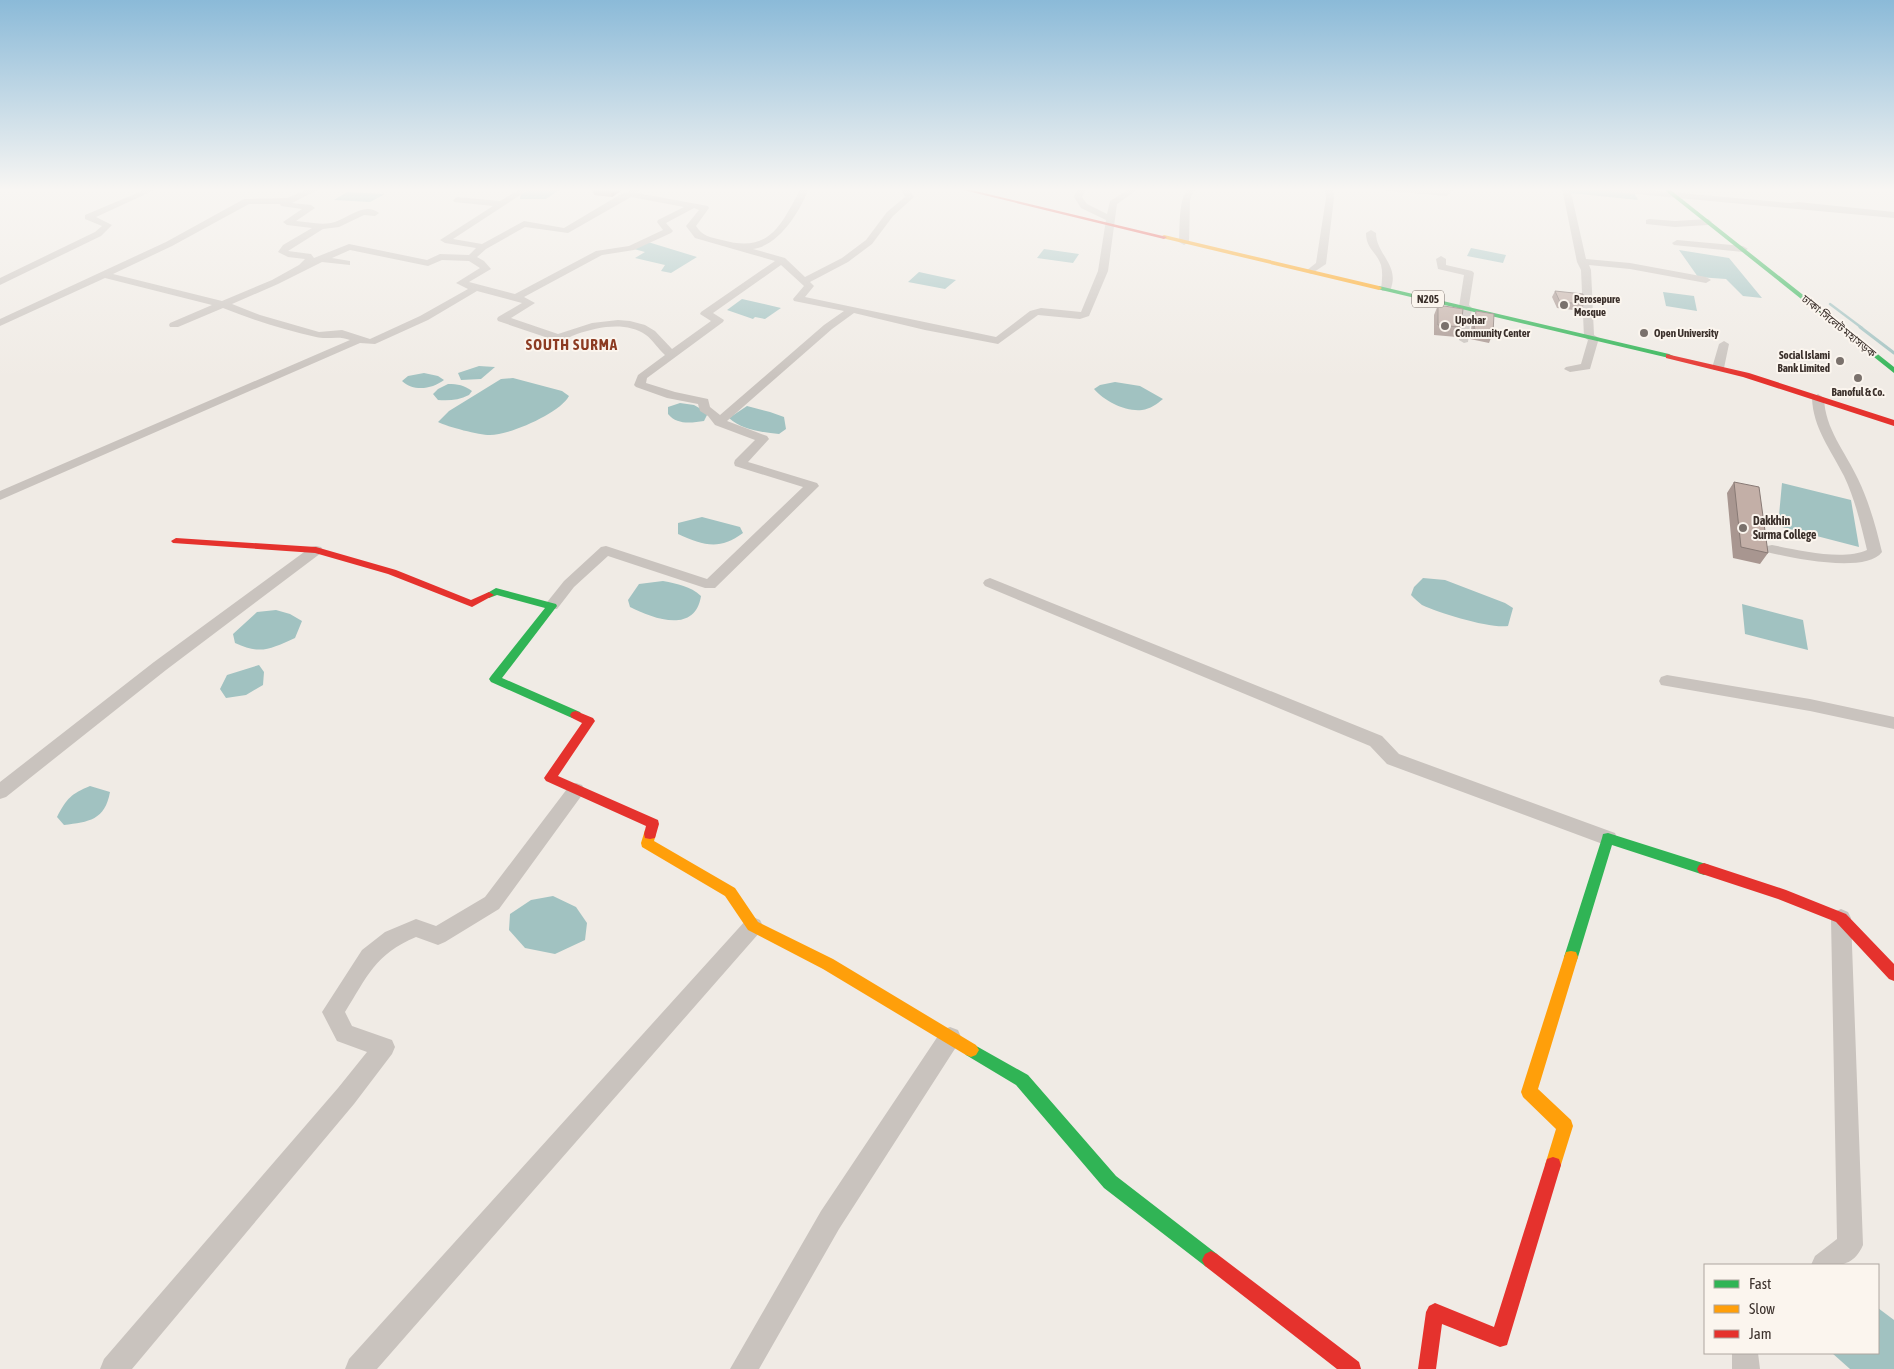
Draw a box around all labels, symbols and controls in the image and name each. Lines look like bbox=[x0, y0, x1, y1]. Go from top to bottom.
road number: N205 bbox=[1412, 290, 1444, 308]
street label: ঢাকা-সিলেট মহাসড়ক bbox=[1799, 292, 1879, 360]
place label: Perosepure Mosque bbox=[1574, 293, 1620, 318]
marker: Perosepure Mosque bbox=[1558, 299, 1570, 311]
place label: Upohar Community Center bbox=[1455, 314, 1531, 339]
marker: Upohar Community Center bbox=[1439, 320, 1451, 332]
marker: Open University bbox=[1638, 327, 1650, 339]
place label: Open University bbox=[1654, 327, 1719, 339]
district label: SOUTH SURMA bbox=[526, 336, 618, 353]
place label: Social Islami Bank Limited bbox=[1778, 349, 1830, 374]
marker: Social Islami Bank Limited bbox=[1834, 355, 1846, 367]
marker: Banoful & Co. bbox=[1852, 372, 1864, 384]
place label: Banoful & Co. bbox=[1832, 386, 1884, 398]
place label: Dakkhin Surma College bbox=[1753, 514, 1817, 542]
marker: Dakkhin Surma College bbox=[1737, 522, 1749, 534]
legend bbox=[1704, 1264, 1879, 1354]
text: Fast bbox=[1749, 1275, 1771, 1292]
text: Slow bbox=[1749, 1300, 1775, 1317]
text: Jam bbox=[1749, 1325, 1772, 1342]

